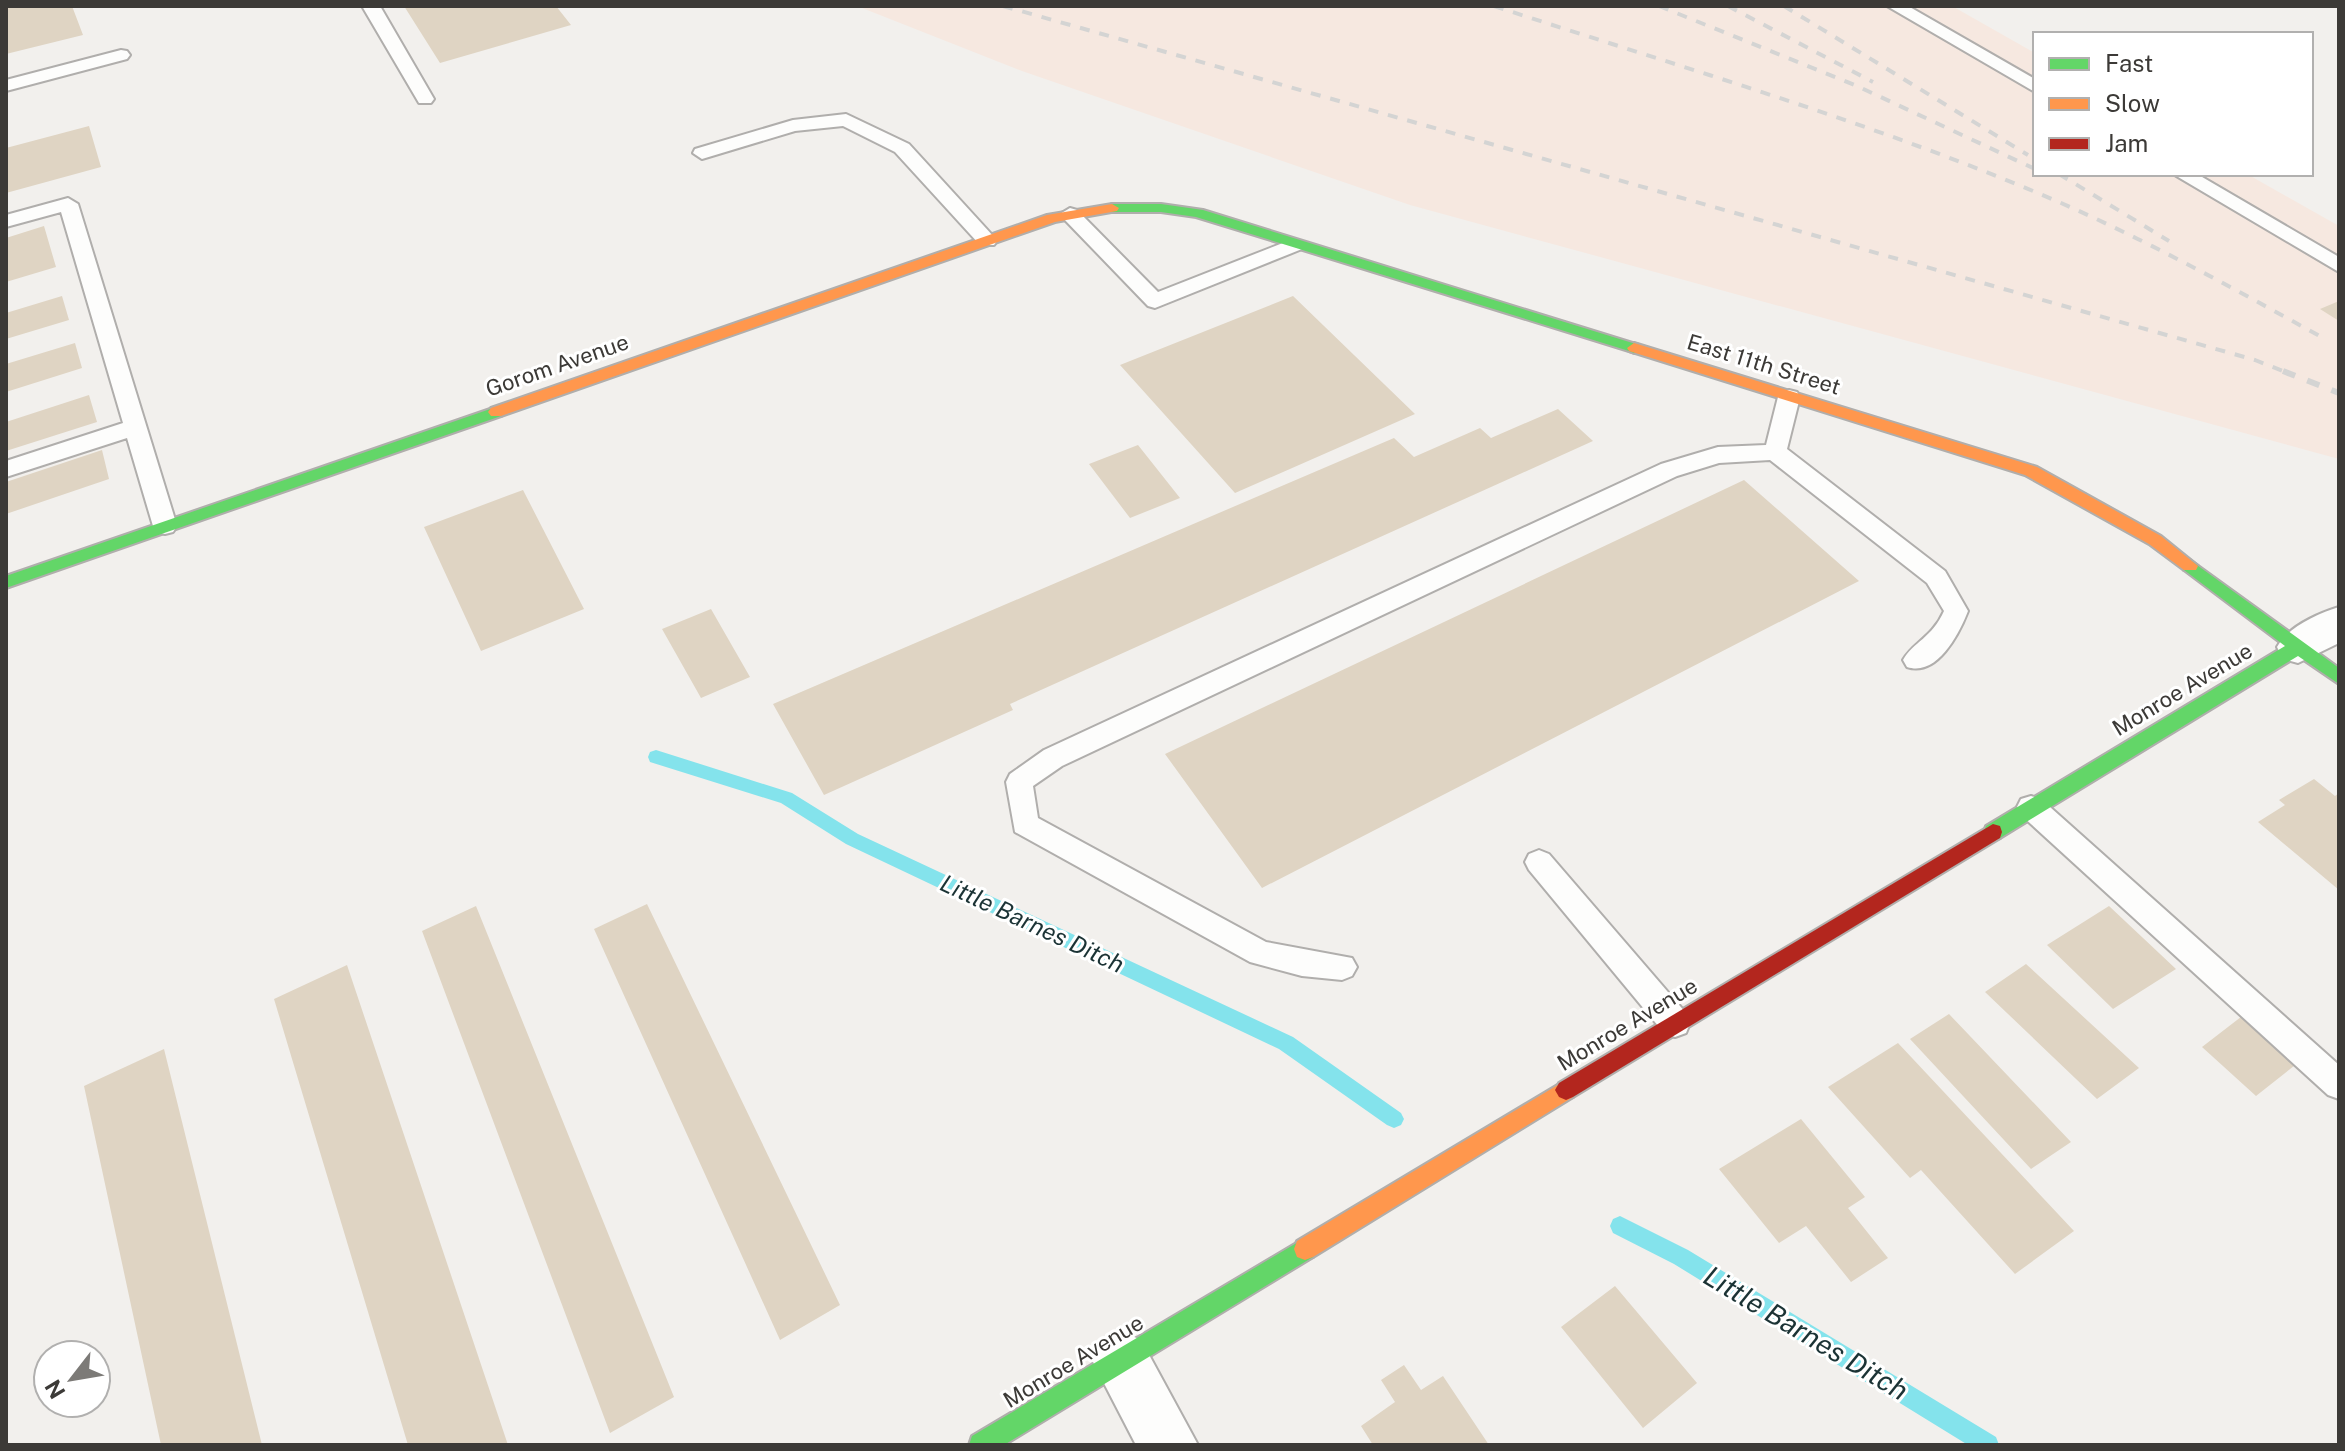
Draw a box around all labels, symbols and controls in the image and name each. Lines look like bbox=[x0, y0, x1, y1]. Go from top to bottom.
legend bbox=[2033, 32, 2313, 176]
text: Fast bbox=[2105, 49, 2153, 77]
text: Slow bbox=[2105, 89, 2160, 117]
text: Jam bbox=[2105, 129, 2148, 157]
street label: Gorom Avenue bbox=[482, 328, 632, 402]
street label: East 11th Street bbox=[1684, 328, 1844, 400]
street label: Monroe Avenue bbox=[2107, 637, 2257, 741]
water label: Little Barnes Ditch bbox=[936, 868, 1129, 978]
street label: Monroe Avenue bbox=[1552, 972, 1702, 1076]
water label: Little Barnes Ditch bbox=[1698, 1259, 1914, 1407]
street label: Monroe Avenue bbox=[998, 1309, 1148, 1413]
north arrow bbox=[32, 1339, 112, 1419]
text: N bbox=[39, 1375, 70, 1403]

